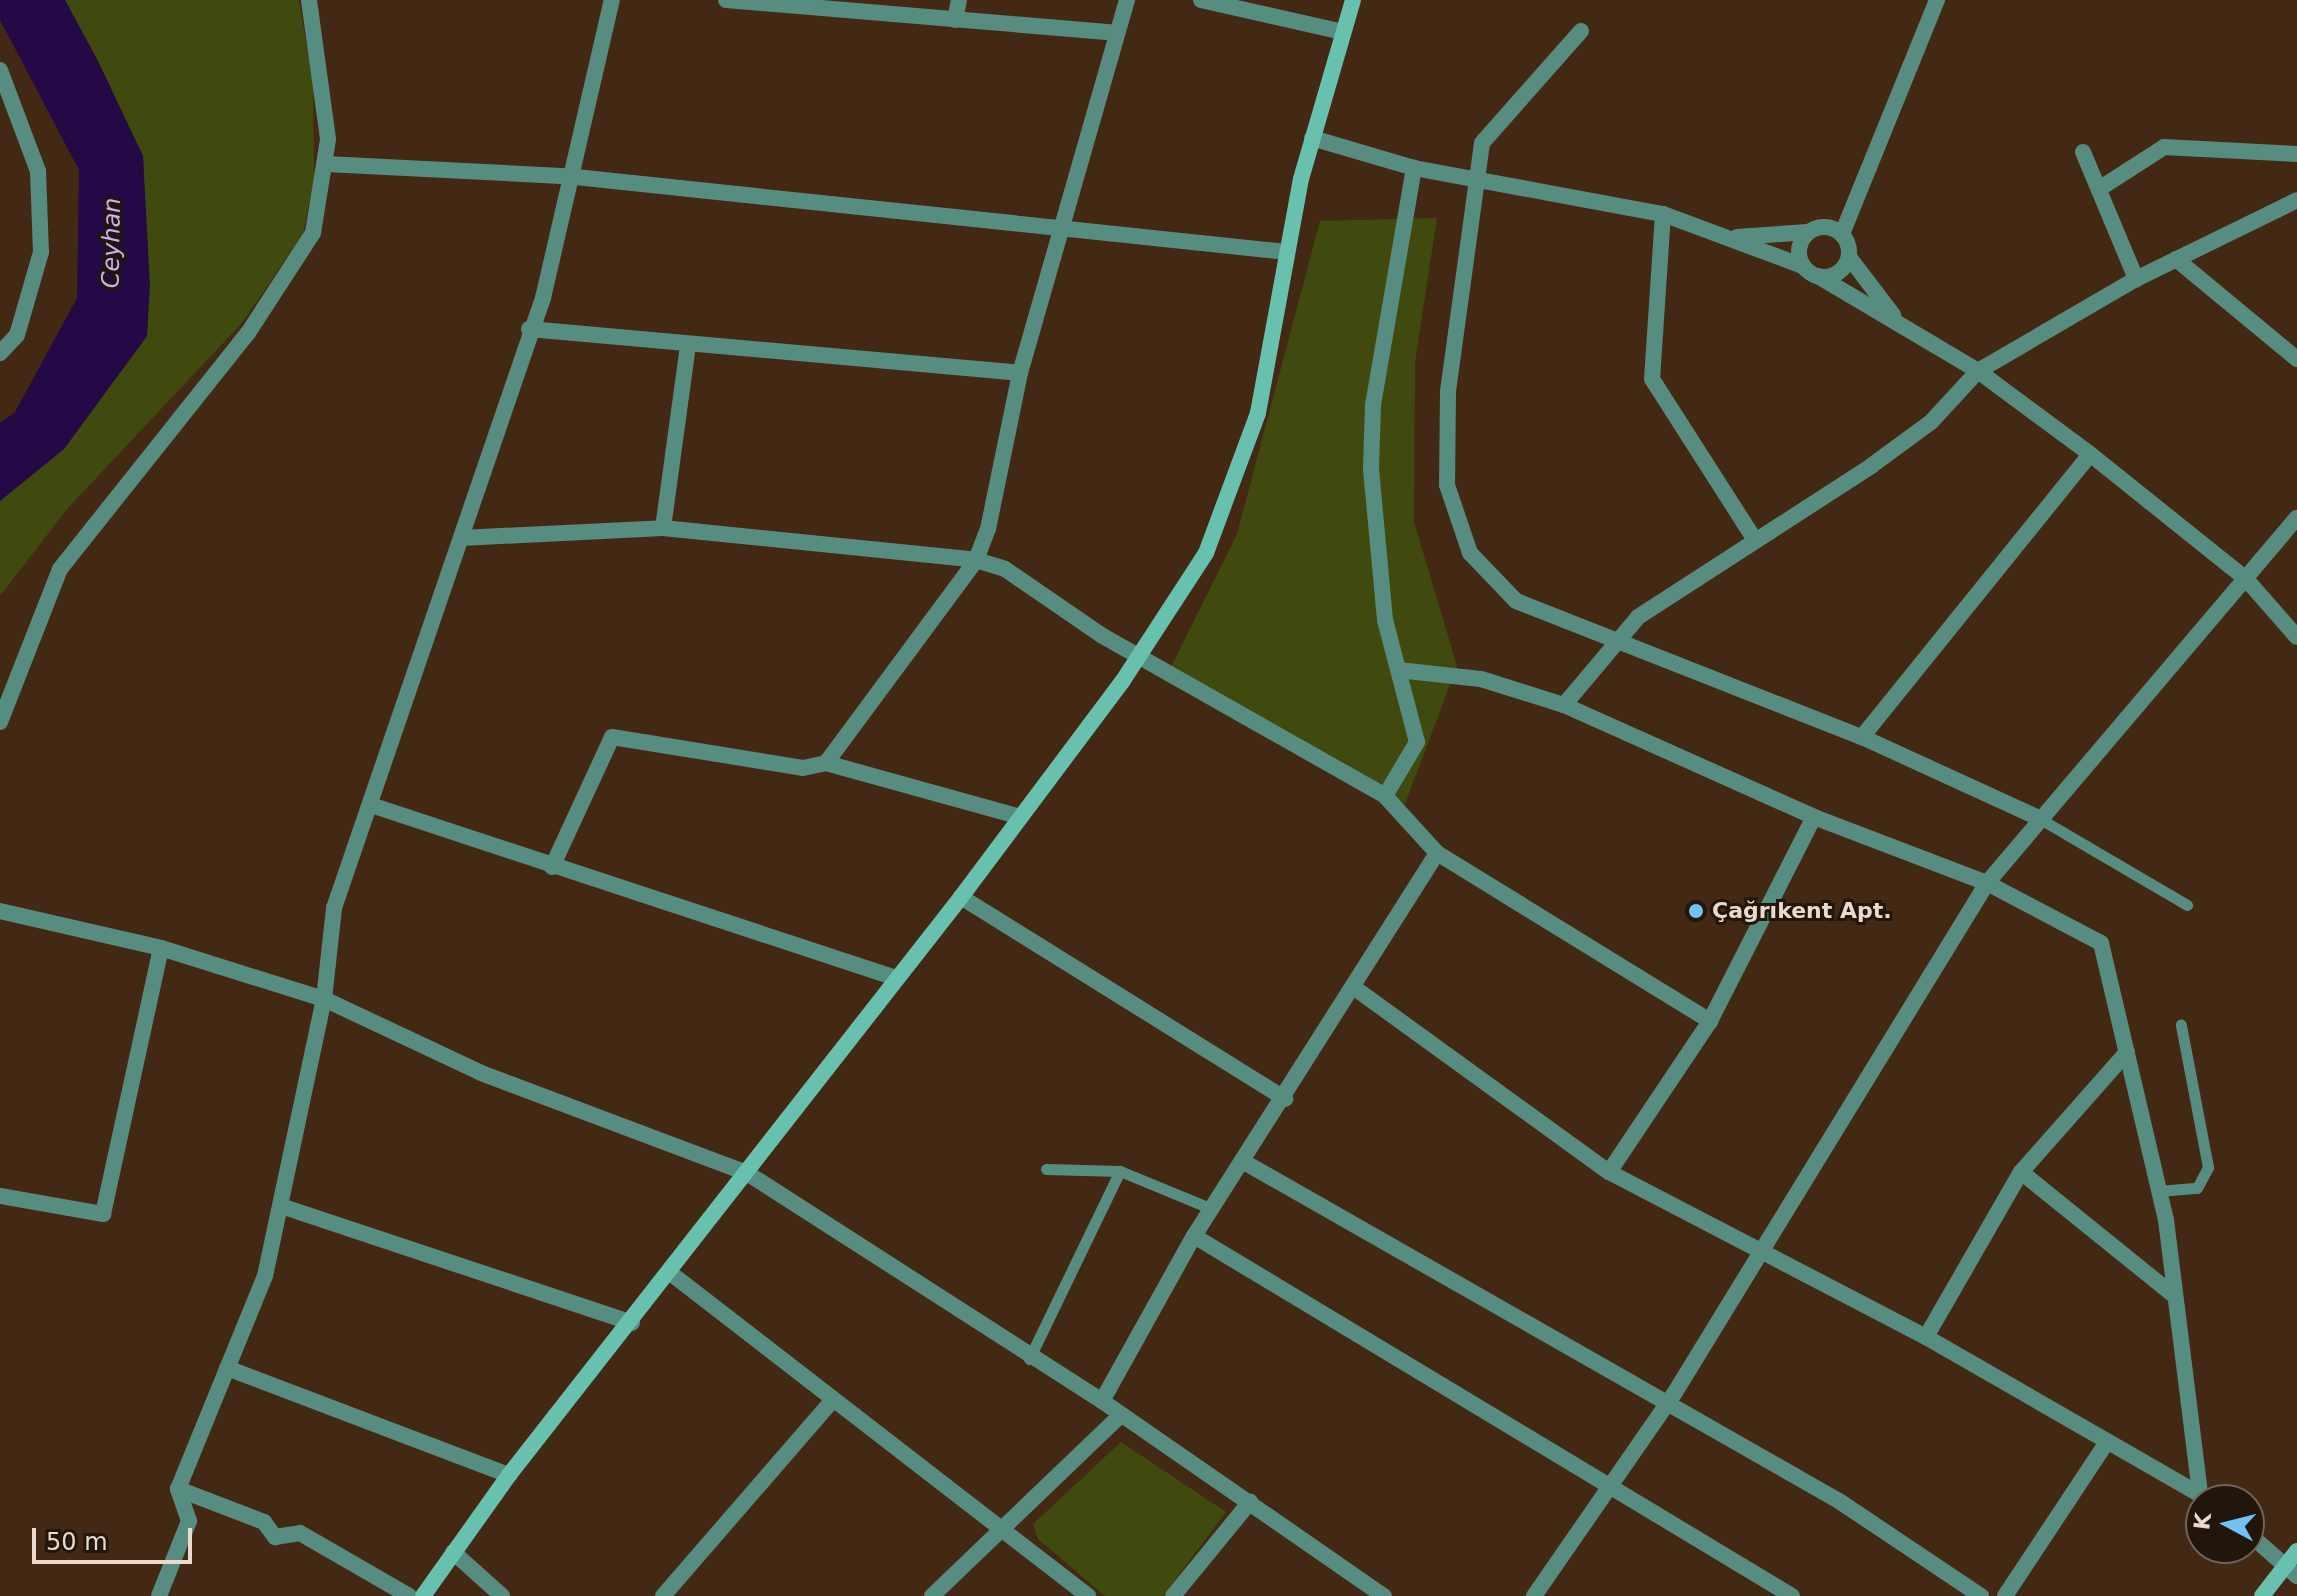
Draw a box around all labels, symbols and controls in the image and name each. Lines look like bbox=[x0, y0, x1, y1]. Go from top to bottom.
water label: Ceyhan bbox=[97, 197, 127, 289]
place label: Çağrıkent Apt. bbox=[1712, 898, 1892, 924]
marker: Çağrıkent Apt. bbox=[1687, 902, 1705, 920]
north arrow bbox=[2185, 1484, 2265, 1564]
text: K bbox=[2189, 1511, 2216, 1531]
scale bar bbox=[36, 1512, 196, 1562]
text: 50 m bbox=[46, 1528, 108, 1556]

